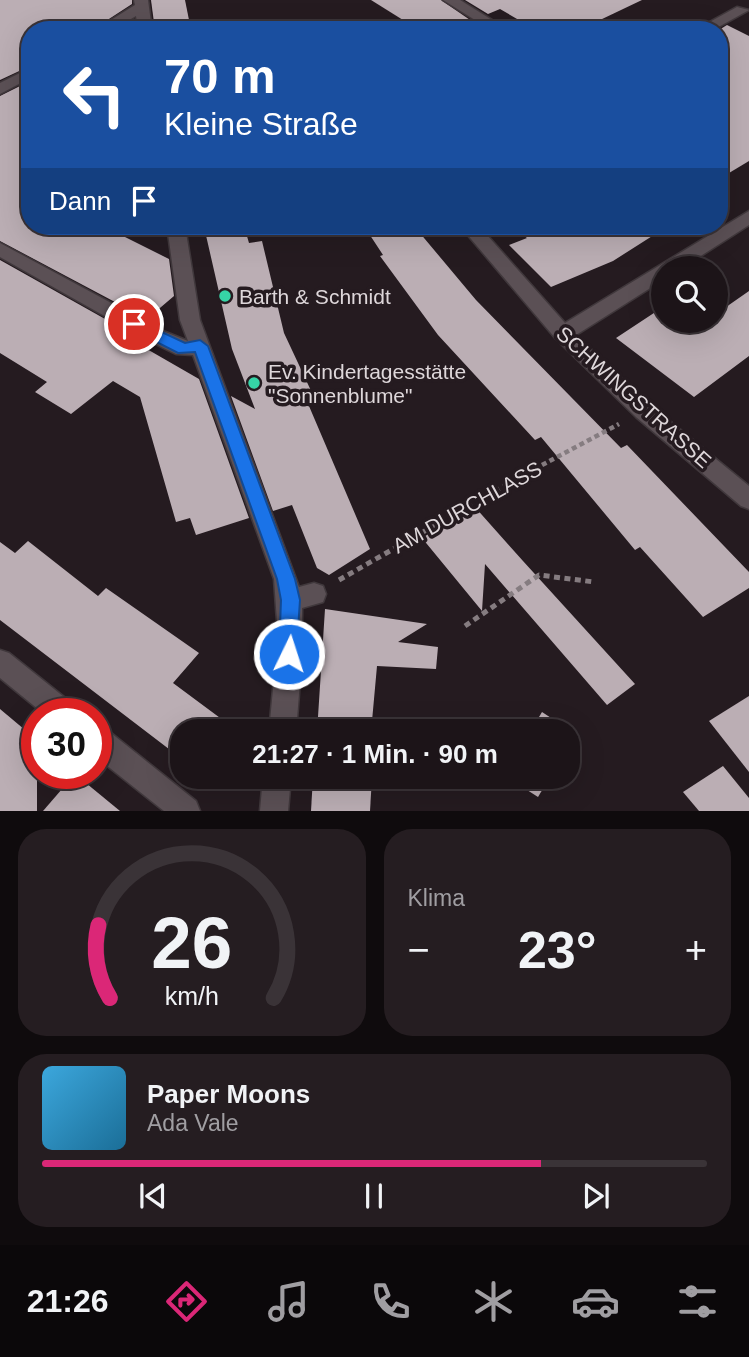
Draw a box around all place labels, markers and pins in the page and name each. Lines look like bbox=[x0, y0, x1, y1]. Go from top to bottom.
place label: Barth & Schmidt bbox=[239, 285, 391, 308]
marker: Barth & Schmidt bbox=[217, 288, 233, 304]
pin bbox=[104, 294, 164, 354]
place label: Ev. Kindertagesstätte "Sonnenblume" bbox=[268, 360, 466, 407]
marker: Ev. Kindertagesstätte "Sonnenblume" bbox=[246, 375, 262, 391]

